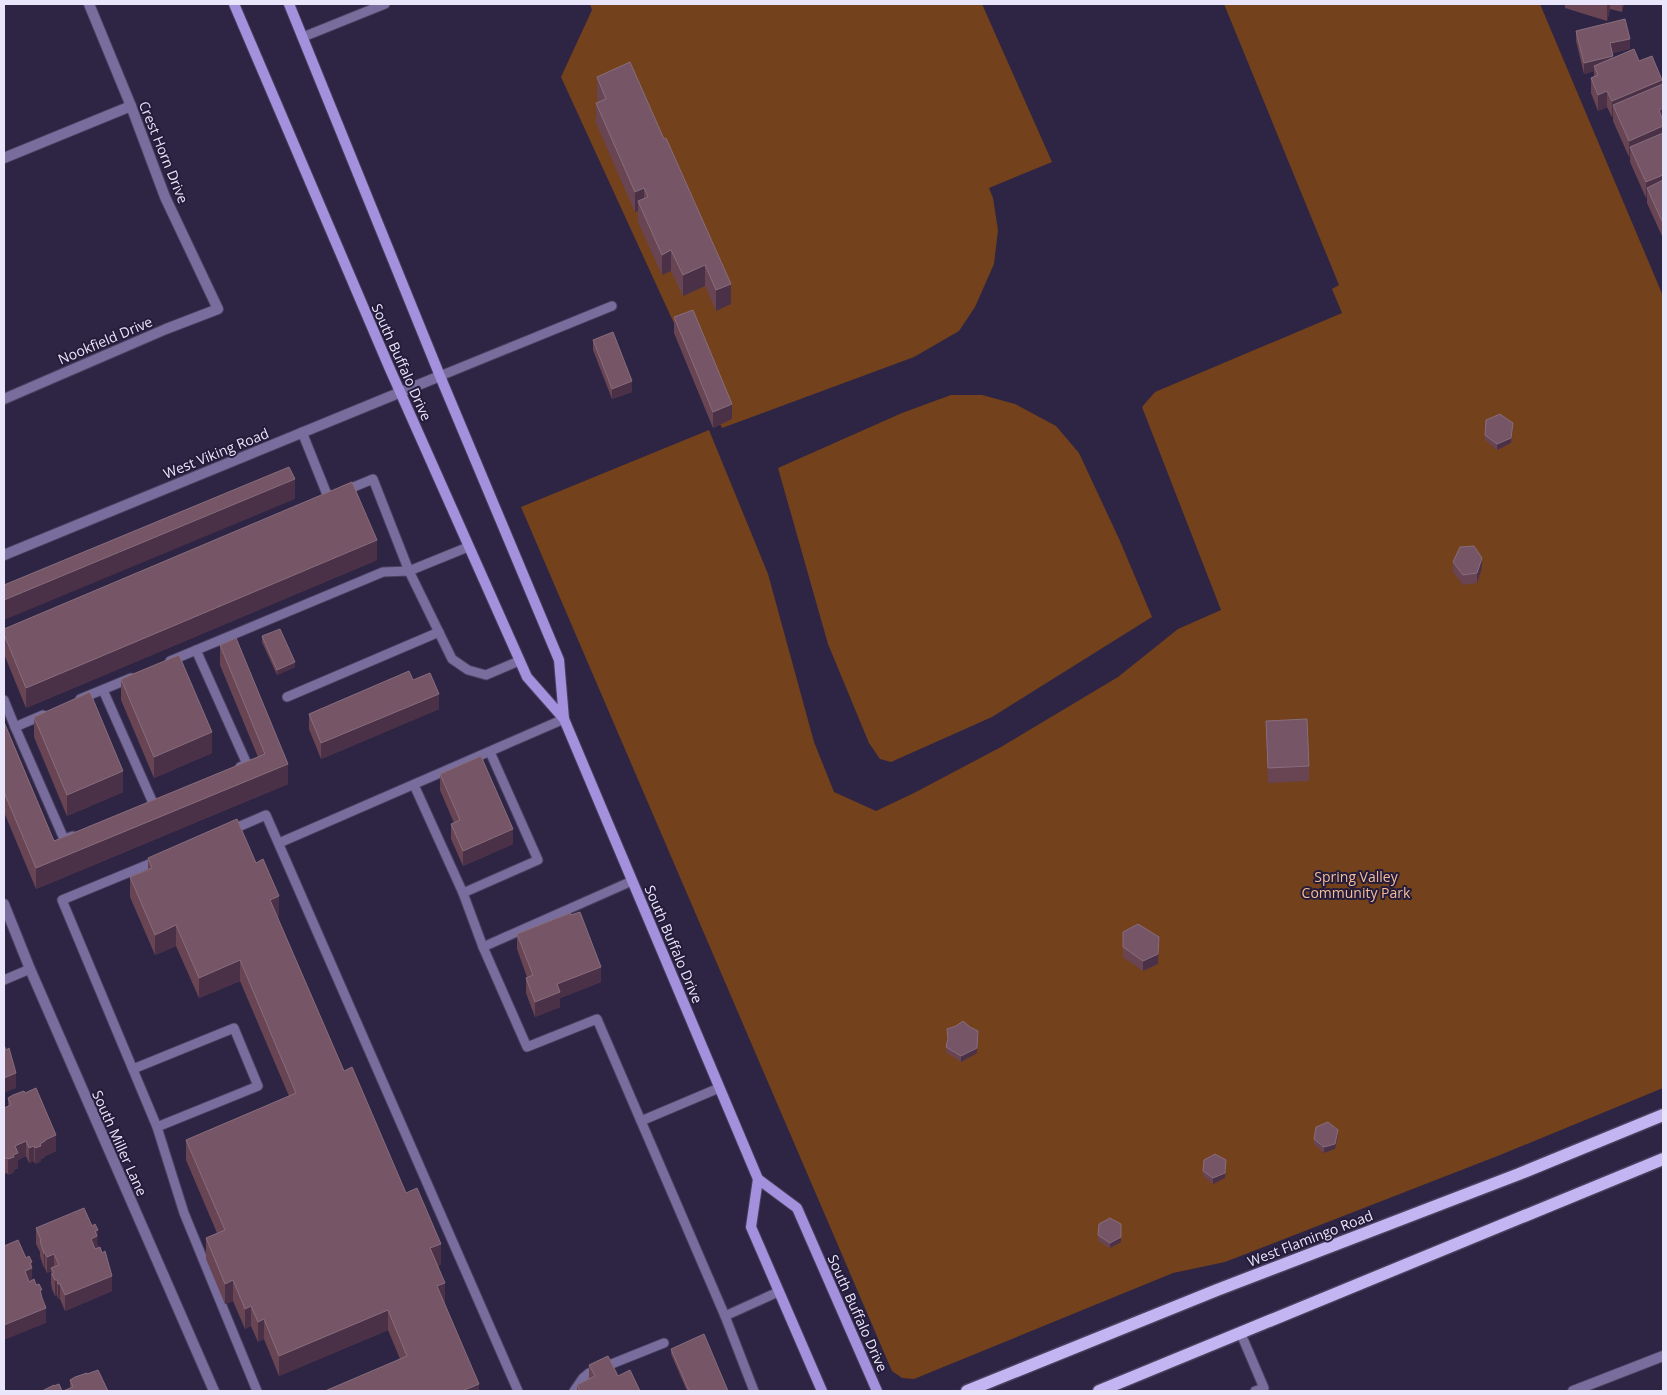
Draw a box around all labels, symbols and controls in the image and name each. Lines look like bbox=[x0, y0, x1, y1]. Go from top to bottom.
street label: Crest Horn Drive bbox=[135, 98, 193, 206]
street label: South Buffalo Drive bbox=[368, 300, 436, 424]
street label: Nookfield Drive bbox=[55, 312, 155, 368]
street label: West Viking Road bbox=[160, 423, 272, 483]
park label: Spring Valley Community Park bbox=[1302, 867, 1411, 902]
street label: South Buffalo Drive bbox=[641, 882, 708, 1006]
street label: South Miller Lane bbox=[88, 1087, 152, 1199]
street label: West Flamingo Road bbox=[1245, 1205, 1375, 1271]
street label: South Buffalo Drive bbox=[824, 1251, 892, 1375]

